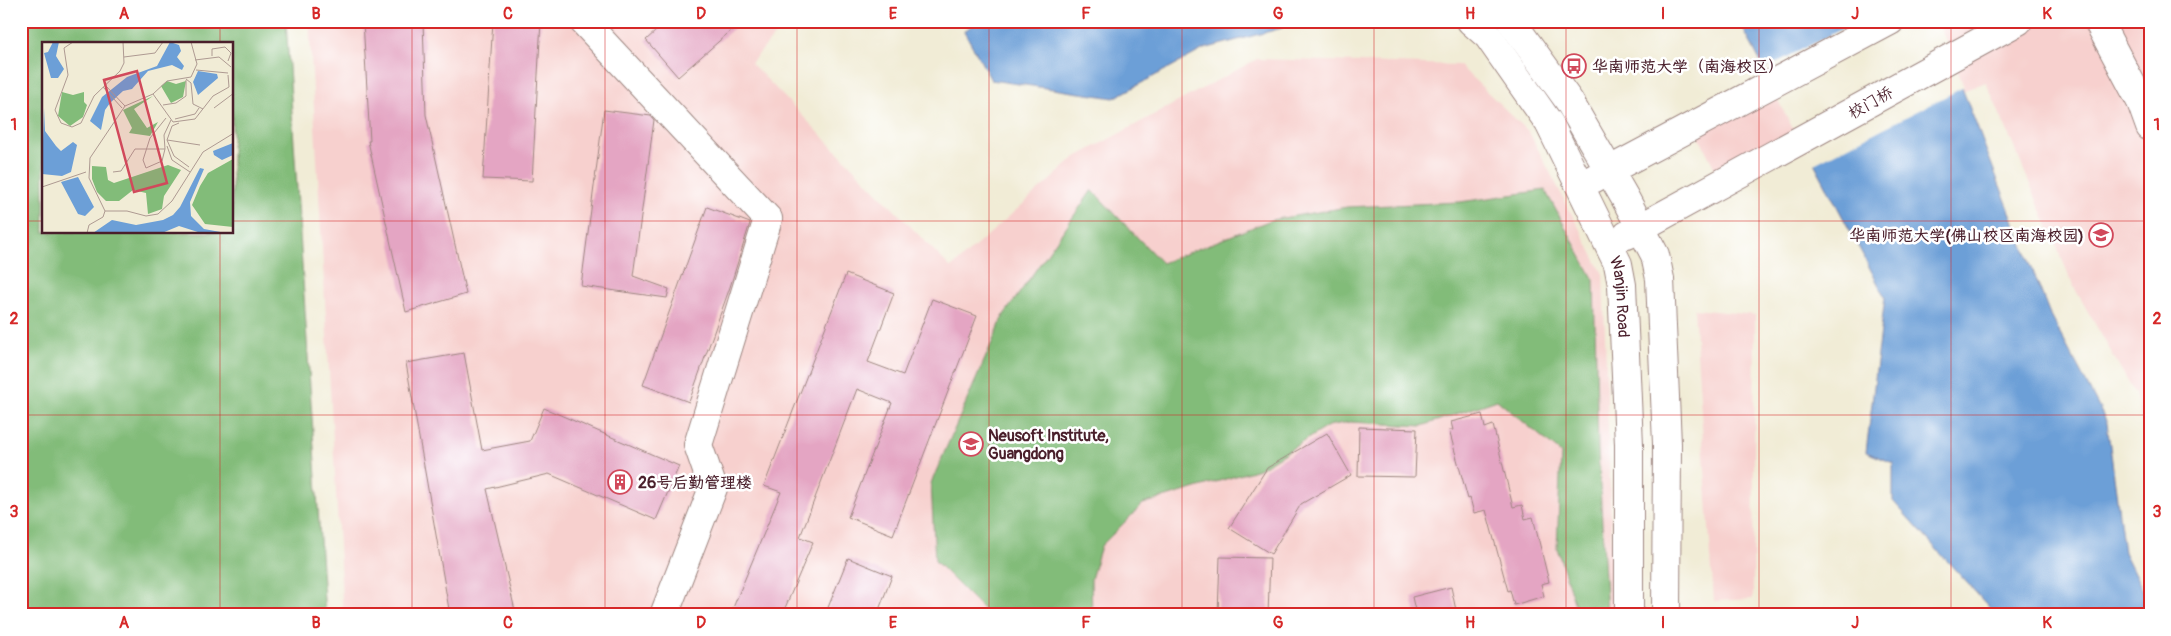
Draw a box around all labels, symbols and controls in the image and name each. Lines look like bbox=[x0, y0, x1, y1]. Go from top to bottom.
text: A bbox=[119, 4, 130, 24]
text: B bbox=[311, 4, 321, 24]
text: C bbox=[503, 4, 513, 24]
text: D bbox=[696, 4, 706, 24]
text: E bbox=[889, 4, 898, 24]
text: F bbox=[1081, 4, 1091, 24]
text: G bbox=[1273, 4, 1284, 24]
text: H bbox=[1465, 4, 1475, 24]
text: I bbox=[1661, 4, 1665, 24]
text: J bbox=[1851, 4, 1859, 24]
text: K bbox=[2042, 4, 2052, 24]
inset map bbox=[42, 42, 234, 234]
bus stop icon: 华南师范大学（南海校区） bbox=[1561, 53, 1587, 79]
place label: 华南师范大学（南海校区） bbox=[1592, 57, 1784, 77]
street label: 校门桥 bbox=[1845, 82, 1896, 123]
text: 1 bbox=[11, 115, 17, 135]
text: 1 bbox=[2154, 115, 2160, 135]
school or university icon: 华南师范大学(佛山校区南海校园) bbox=[2088, 222, 2114, 248]
place label: 华南师范大学(佛山校区南海校园) bbox=[1849, 226, 2084, 246]
street label: Wanjin Road bbox=[1605, 253, 1633, 338]
text: 2 bbox=[10, 309, 19, 329]
text: 2 bbox=[2153, 309, 2162, 329]
place label: Neusoft Institute, Guangdong bbox=[988, 426, 1109, 464]
school or university icon: Neusoft Institute, Guangdong bbox=[958, 431, 984, 457]
building icon: 26号后勤管理楼 bbox=[607, 469, 633, 495]
place label: 26号后勤管理楼 bbox=[638, 473, 752, 493]
text: 3 bbox=[10, 502, 19, 522]
text: 3 bbox=[2153, 502, 2162, 522]
text: A bbox=[119, 613, 130, 633]
text: B bbox=[311, 613, 321, 633]
text: C bbox=[503, 613, 513, 633]
text: D bbox=[696, 613, 706, 633]
text: E bbox=[889, 613, 898, 633]
text: F bbox=[1081, 613, 1091, 633]
text: G bbox=[1273, 613, 1284, 633]
text: H bbox=[1465, 613, 1475, 633]
text: I bbox=[1661, 613, 1665, 633]
text: J bbox=[1851, 613, 1859, 633]
text: K bbox=[2042, 613, 2052, 633]

